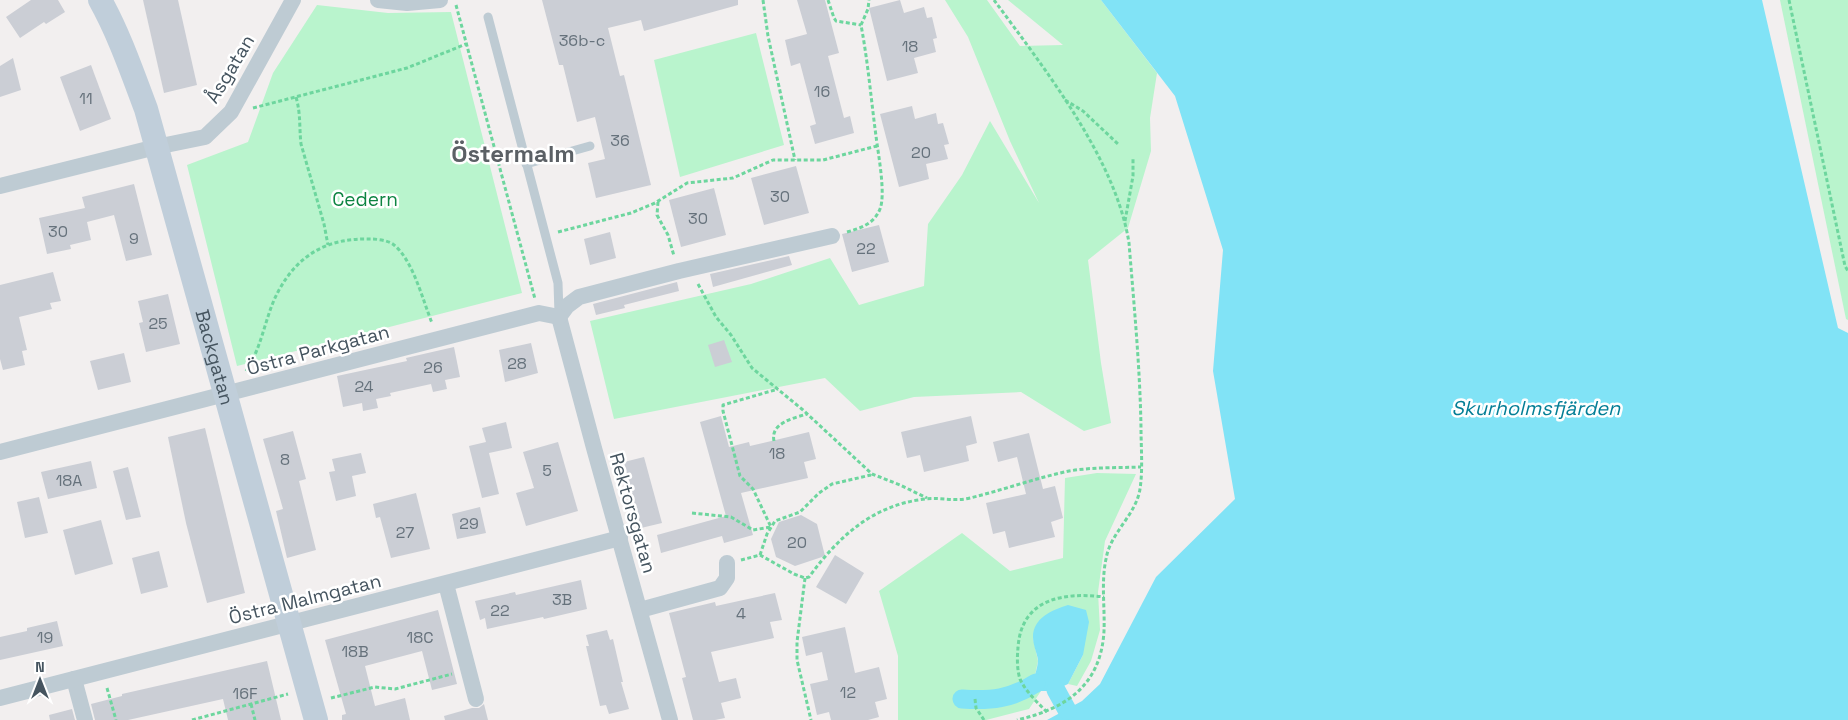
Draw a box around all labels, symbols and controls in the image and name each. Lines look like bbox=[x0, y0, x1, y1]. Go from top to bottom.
street label: Åsgatan bbox=[200, 30, 260, 108]
house number: 36b-c bbox=[559, 30, 605, 51]
house number: 18 bbox=[902, 36, 918, 57]
house number: 16 bbox=[814, 81, 830, 102]
house number: 11 bbox=[79, 88, 93, 109]
house number: 36 bbox=[610, 130, 630, 151]
district label: Östermalm bbox=[451, 138, 575, 169]
house number: 20 bbox=[911, 142, 931, 163]
house number: 30 bbox=[770, 186, 790, 207]
park label: Cedern bbox=[332, 187, 398, 212]
house number: 30 bbox=[688, 208, 708, 229]
house number: 30 bbox=[48, 221, 68, 242]
house number: 9 bbox=[129, 228, 139, 249]
house number: 22 bbox=[856, 238, 876, 259]
street label: Backgatan bbox=[190, 307, 240, 408]
house number: 25 bbox=[148, 313, 168, 334]
street label: Östra Parkgatan bbox=[244, 319, 392, 381]
house number: 28 bbox=[507, 353, 527, 374]
house number: 26 bbox=[423, 357, 443, 378]
house number: 24 bbox=[354, 376, 374, 397]
water label: Skurholmsfjärden bbox=[1452, 395, 1621, 421]
house number: 18 bbox=[769, 443, 785, 464]
house number: 8 bbox=[280, 449, 290, 470]
street label: Rektorsgatan bbox=[604, 450, 662, 576]
house number: 5 bbox=[542, 460, 552, 481]
house number: 18A bbox=[56, 470, 82, 491]
house number: 29 bbox=[459, 513, 479, 534]
house number: 27 bbox=[396, 522, 414, 543]
house number: 20 bbox=[787, 532, 807, 553]
street label: Östra Malmgatan bbox=[226, 568, 384, 630]
house number: 3B bbox=[552, 589, 572, 610]
house number: 22 bbox=[490, 600, 510, 621]
house number: 4 bbox=[736, 603, 746, 624]
house number: 19 bbox=[37, 627, 53, 648]
house number: 18C bbox=[407, 627, 433, 648]
house number: 18B bbox=[341, 641, 369, 662]
north arrow bbox=[15, 655, 65, 705]
text: N bbox=[35, 658, 45, 676]
house number: 12 bbox=[840, 682, 856, 703]
house number: 16F bbox=[232, 683, 258, 704]

